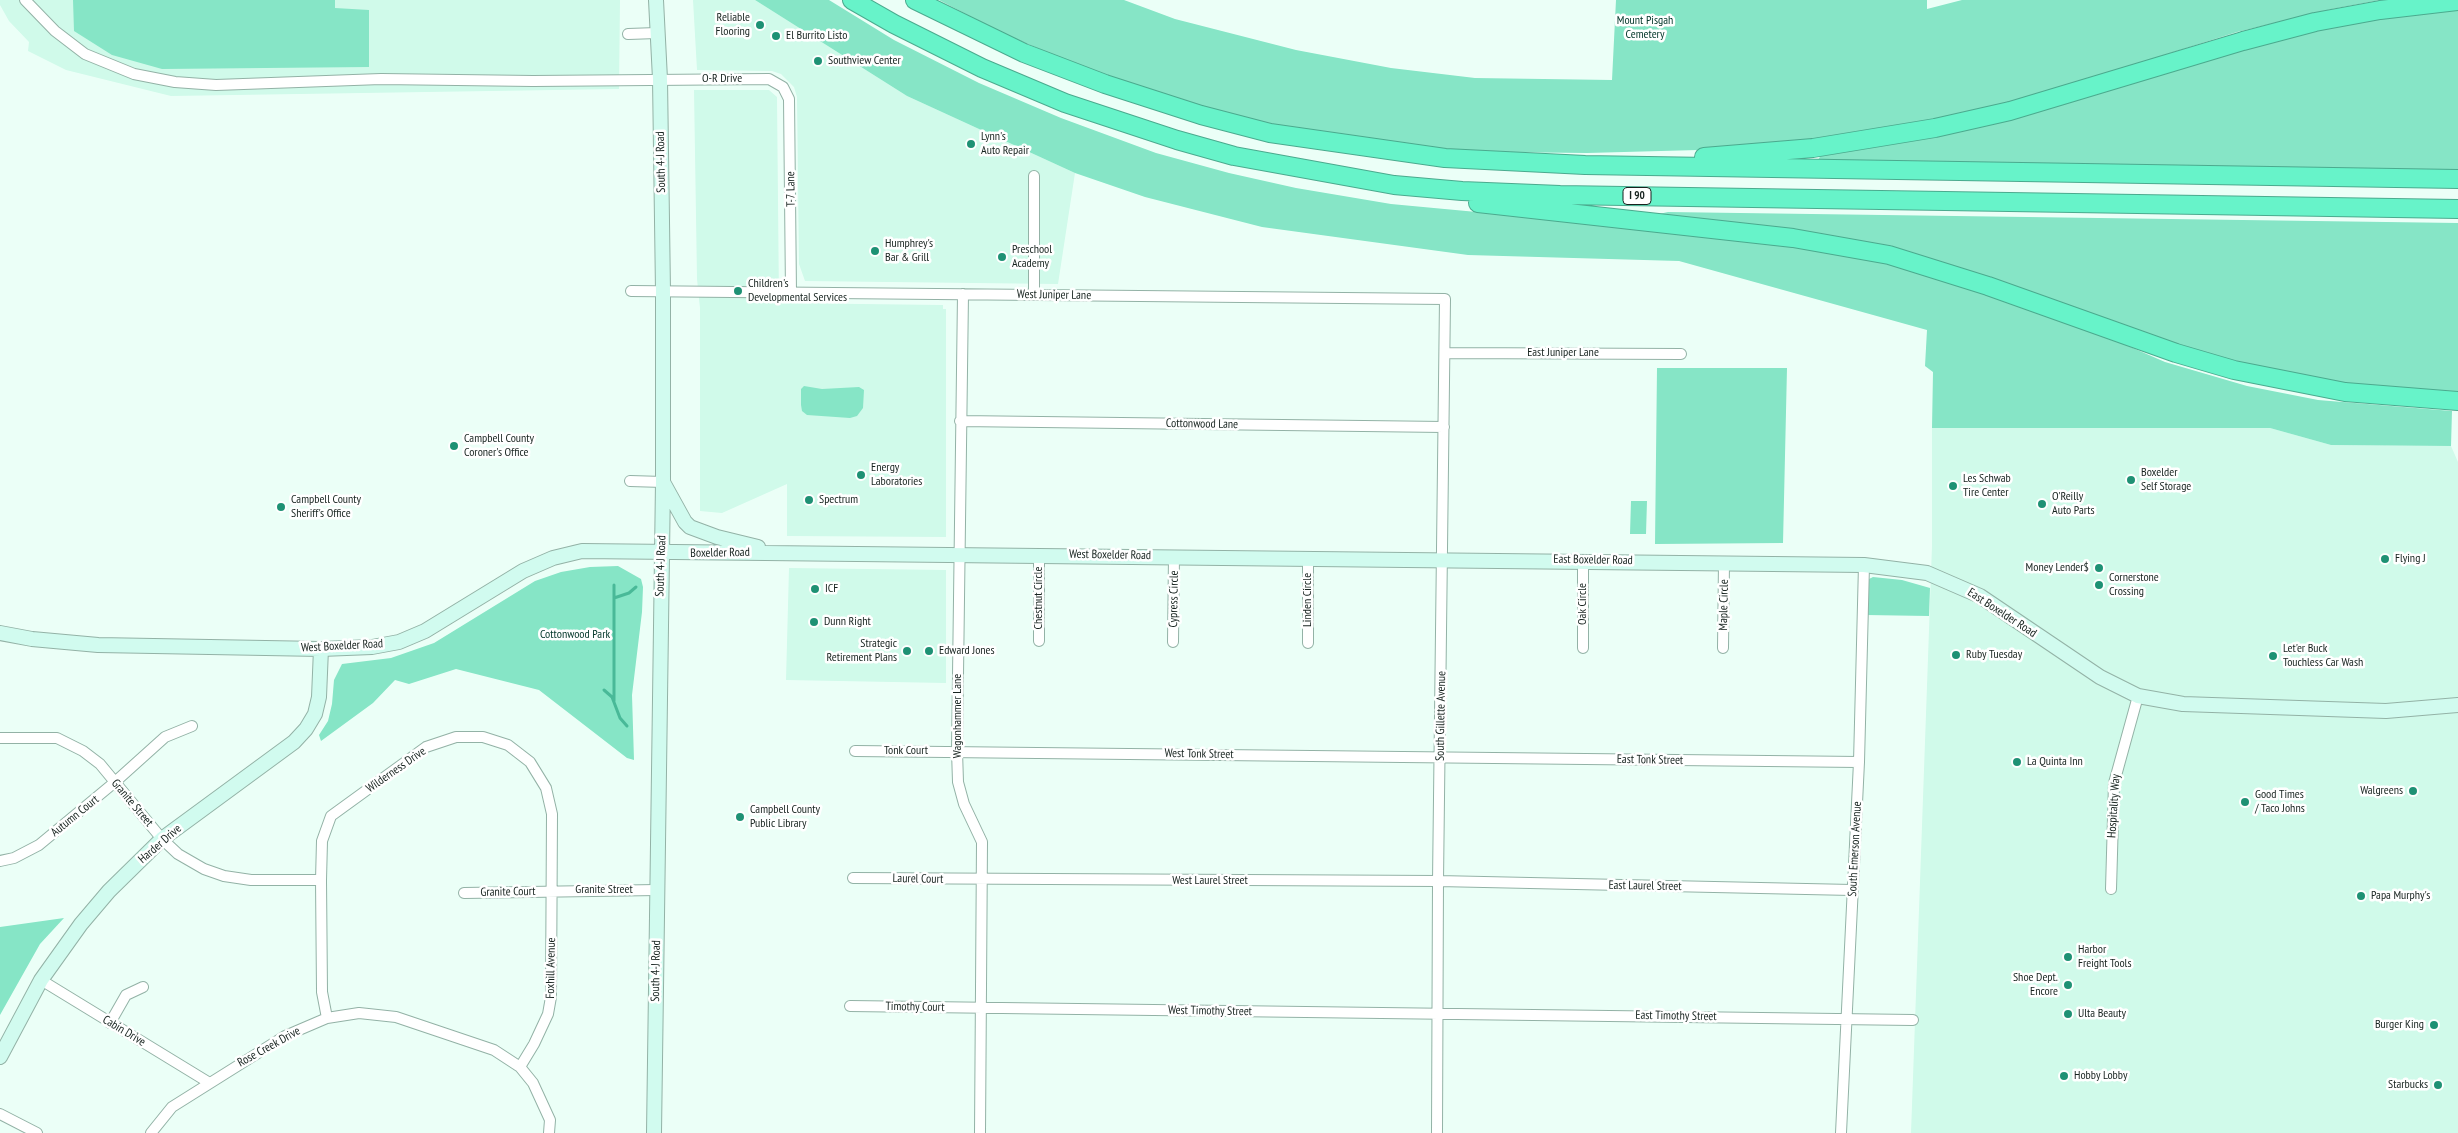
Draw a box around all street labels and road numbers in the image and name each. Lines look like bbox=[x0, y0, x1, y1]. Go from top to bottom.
street label: O-R Drive bbox=[702, 72, 742, 86]
street label: South 4-J Road bbox=[653, 131, 669, 193]
street label: T-7 Lane bbox=[783, 171, 799, 207]
road number: I 90 bbox=[1623, 188, 1651, 205]
street label: West Juniper Lane bbox=[1017, 287, 1091, 303]
street label: East Juniper Lane bbox=[1527, 346, 1599, 360]
street label: Cottonwood Lane bbox=[1166, 416, 1238, 432]
street label: South 4-J Road bbox=[653, 535, 669, 597]
street label: Boxelder Road bbox=[690, 545, 750, 561]
street label: West Boxelder Road bbox=[1069, 547, 1151, 563]
street label: East Boxelder Road bbox=[1553, 552, 1633, 568]
street label: Chestnut Circle bbox=[1032, 567, 1046, 629]
street label: Cypress Circle bbox=[1166, 570, 1182, 628]
street label: Linden Circle bbox=[1301, 573, 1315, 627]
street label: Maple Circle bbox=[1716, 579, 1732, 631]
street label: Oak Circle bbox=[1576, 583, 1590, 625]
street label: East Boxelder Road bbox=[1965, 585, 2039, 641]
street label: West Boxelder Road bbox=[301, 637, 383, 655]
street label: South Gillette Avenue bbox=[1433, 671, 1449, 761]
street label: Wagonhammer Lane bbox=[951, 674, 965, 758]
street label: Wilderness Drive bbox=[363, 744, 429, 796]
street label: Tonk Court bbox=[884, 744, 928, 758]
street label: West Tonk Street bbox=[1164, 746, 1234, 762]
street label: East Tonk Street bbox=[1617, 752, 1683, 768]
street label: Hospitality Way bbox=[2105, 773, 2123, 839]
street label: Granite Street bbox=[108, 776, 156, 830]
street label: Autumn Court bbox=[48, 792, 102, 840]
street label: South Emerson Avenue bbox=[1845, 801, 1865, 897]
street label: Harder Drive bbox=[136, 821, 184, 867]
street label: Laurel Court bbox=[892, 871, 944, 887]
street label: West Laurel Street bbox=[1172, 874, 1248, 888]
street label: East Laurel Street bbox=[1608, 878, 1682, 894]
street label: Granite Street bbox=[575, 883, 633, 897]
street label: Granite Court bbox=[480, 884, 536, 900]
street label: Foxhill Avenue bbox=[543, 937, 559, 999]
street label: South 4-J Road bbox=[648, 940, 664, 1002]
street label: Timothy Court bbox=[885, 999, 945, 1015]
street label: West Timothy Street bbox=[1168, 1003, 1252, 1019]
street label: East Timothy Street bbox=[1635, 1008, 1717, 1024]
street label: Cabin Drive bbox=[100, 1013, 148, 1049]
street label: Rose Creek Drive bbox=[235, 1024, 303, 1070]

